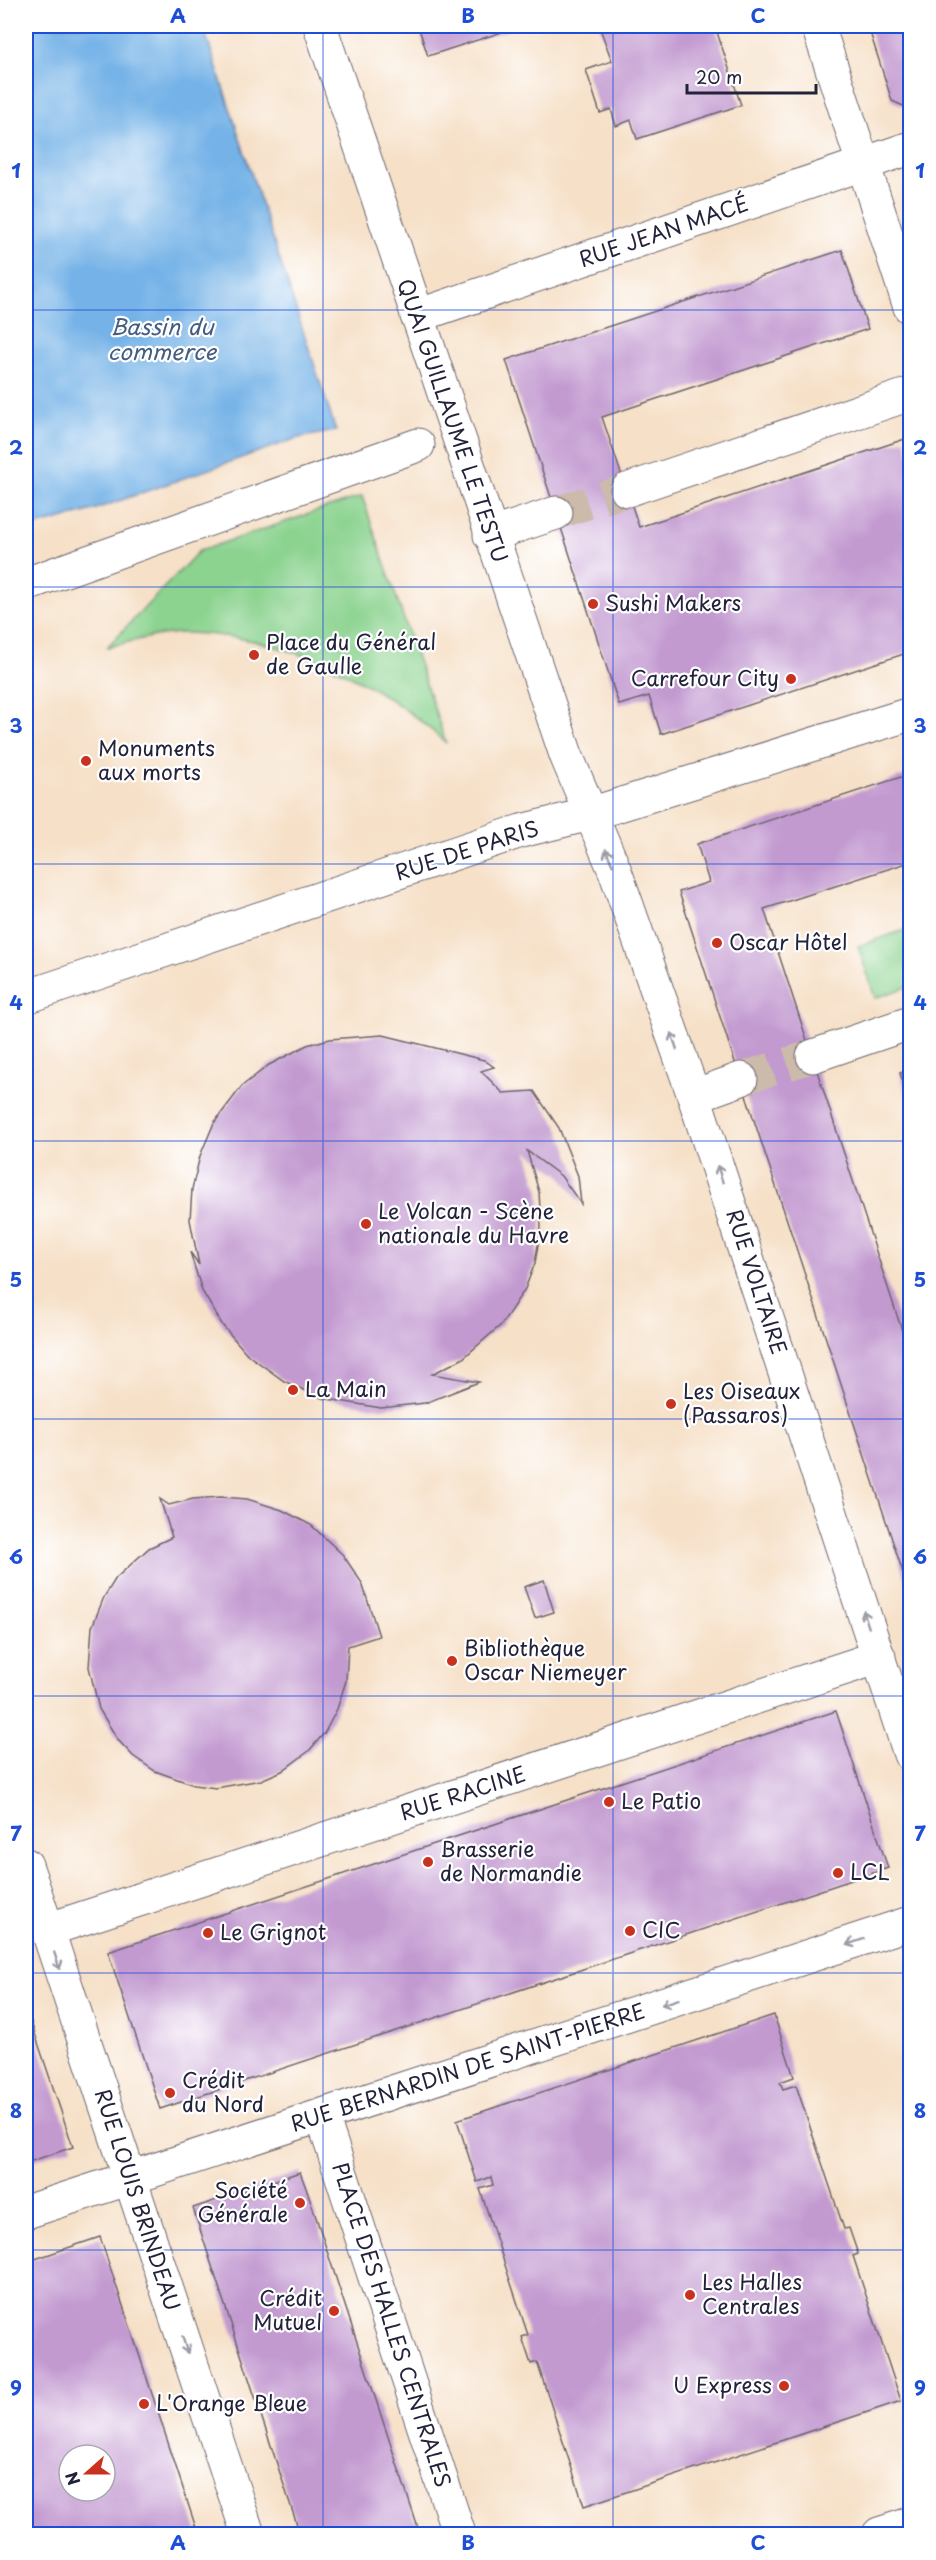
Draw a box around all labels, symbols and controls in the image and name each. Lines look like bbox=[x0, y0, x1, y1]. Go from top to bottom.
text: A bbox=[170, 0, 186, 30]
text: B bbox=[461, 0, 475, 30]
text: C bbox=[750, 0, 766, 30]
scale bar bbox=[687, 57, 816, 95]
text: 20 m bbox=[696, 63, 742, 90]
text: 1 bbox=[11, 155, 21, 185]
text: 1 bbox=[915, 155, 925, 185]
street label: RUE JEAN MACÉ bbox=[574, 186, 753, 274]
street label: QUAI GUILLAUME LE TESTU bbox=[390, 274, 518, 567]
water label: Bassin du commerce bbox=[108, 309, 217, 367]
text: 2 bbox=[9, 432, 23, 462]
text: 2 bbox=[913, 432, 927, 462]
place label: Sushi Makers bbox=[605, 586, 741, 618]
marker: Sushi Makers bbox=[586, 597, 600, 611]
place label: Place du Général de Gaulle bbox=[266, 625, 436, 681]
marker: Place du Général de Gaulle bbox=[247, 648, 261, 662]
place label: Carrefour City bbox=[631, 661, 779, 693]
marker: Carrefour City bbox=[784, 672, 798, 686]
text: 3 bbox=[9, 710, 23, 740]
text: 3 bbox=[913, 710, 927, 740]
place label: Monuments aux morts bbox=[98, 731, 215, 787]
marker: Monuments aux morts bbox=[79, 754, 93, 768]
street label: RUE DE PARIS bbox=[390, 811, 542, 887]
one-way arrow bbox=[602, 849, 614, 867]
place label: Oscar Hôtel bbox=[729, 925, 848, 957]
marker: Oscar Hôtel bbox=[710, 936, 724, 950]
text: 4 bbox=[9, 987, 23, 1017]
text: 4 bbox=[913, 987, 927, 1017]
one-way arrow bbox=[668, 1032, 679, 1051]
one-way arrow bbox=[714, 1165, 725, 1184]
place label: Le Volcan - Scène nationale du Havre bbox=[378, 1194, 569, 1250]
street label: RUE VOLTAIRE bbox=[719, 1205, 796, 1358]
marker: Le Volcan - Scène nationale du Havre bbox=[359, 1217, 373, 1231]
text: 5 bbox=[10, 1264, 22, 1294]
text: 5 bbox=[914, 1264, 926, 1294]
place label: La Main bbox=[305, 1372, 387, 1404]
place label: Les Oiseaux (Passaros) bbox=[683, 1374, 800, 1430]
marker: La Main bbox=[286, 1383, 300, 1397]
marker: Les Oiseaux (Passaros) bbox=[664, 1397, 678, 1411]
text: 6 bbox=[9, 1541, 23, 1571]
text: 6 bbox=[913, 1541, 927, 1571]
one-way arrow bbox=[860, 1610, 871, 1629]
place label: Bibliothèque Oscar Niemeyer bbox=[464, 1631, 627, 1687]
marker: Bibliothèque Oscar Niemeyer bbox=[445, 1654, 459, 1668]
street label: RUE RACINE bbox=[395, 1757, 530, 1828]
place label: Le Patio bbox=[621, 1784, 701, 1816]
marker: Le Patio bbox=[602, 1795, 616, 1809]
text: 7 bbox=[10, 1818, 22, 1848]
text: 7 bbox=[914, 1818, 926, 1848]
place label: Brasserie de Normandie bbox=[440, 1832, 582, 1888]
marker: Brasserie de Normandie bbox=[421, 1855, 435, 1869]
place label: LCL bbox=[850, 1855, 890, 1887]
marker: LCL bbox=[831, 1866, 845, 1880]
place label: CIC bbox=[642, 1913, 681, 1945]
place label: Le Grignot bbox=[220, 1915, 326, 1947]
marker: CIC bbox=[623, 1924, 637, 1938]
marker: Le Grignot bbox=[201, 1926, 215, 1940]
one-way arrow bbox=[846, 1937, 865, 1948]
one-way arrow bbox=[52, 1951, 63, 1970]
street label: RUE BERNARDIN DE SAINT-PIERRE bbox=[286, 1994, 649, 2139]
one-way arrow bbox=[661, 1997, 680, 2008]
place label: Crédit du Nord bbox=[182, 2063, 264, 2119]
street label: RUE LOUIS BRINDEAU bbox=[88, 2084, 190, 2314]
marker: Crédit du Nord bbox=[163, 2086, 177, 2100]
text: 8 bbox=[10, 2095, 22, 2125]
text: 8 bbox=[914, 2095, 926, 2125]
street label: PLACE DES HALLES CENTRALES bbox=[325, 2158, 461, 2491]
place label: Société Générale bbox=[197, 2173, 288, 2229]
marker: Société Générale bbox=[293, 2196, 307, 2210]
place label: Les Halles Centrales bbox=[702, 2265, 802, 2321]
place label: Crédit Mutuel bbox=[253, 2281, 322, 2337]
marker: Les Halles Centrales bbox=[683, 2288, 697, 2302]
marker: Crédit Mutuel bbox=[327, 2304, 341, 2318]
one-way arrow bbox=[180, 2335, 191, 2354]
place label: U Express bbox=[673, 2368, 772, 2400]
text: 9 bbox=[10, 2372, 22, 2402]
text: 9 bbox=[914, 2372, 926, 2402]
marker: U Express bbox=[777, 2379, 791, 2393]
place label: L'Orange Bleue bbox=[156, 2386, 307, 2418]
marker: L'Orange Bleue bbox=[137, 2397, 151, 2411]
north arrow bbox=[57, 2443, 117, 2503]
text: N bbox=[59, 2469, 86, 2489]
text: A bbox=[170, 2527, 186, 2557]
text: B bbox=[461, 2527, 475, 2557]
text: C bbox=[750, 2527, 766, 2557]

